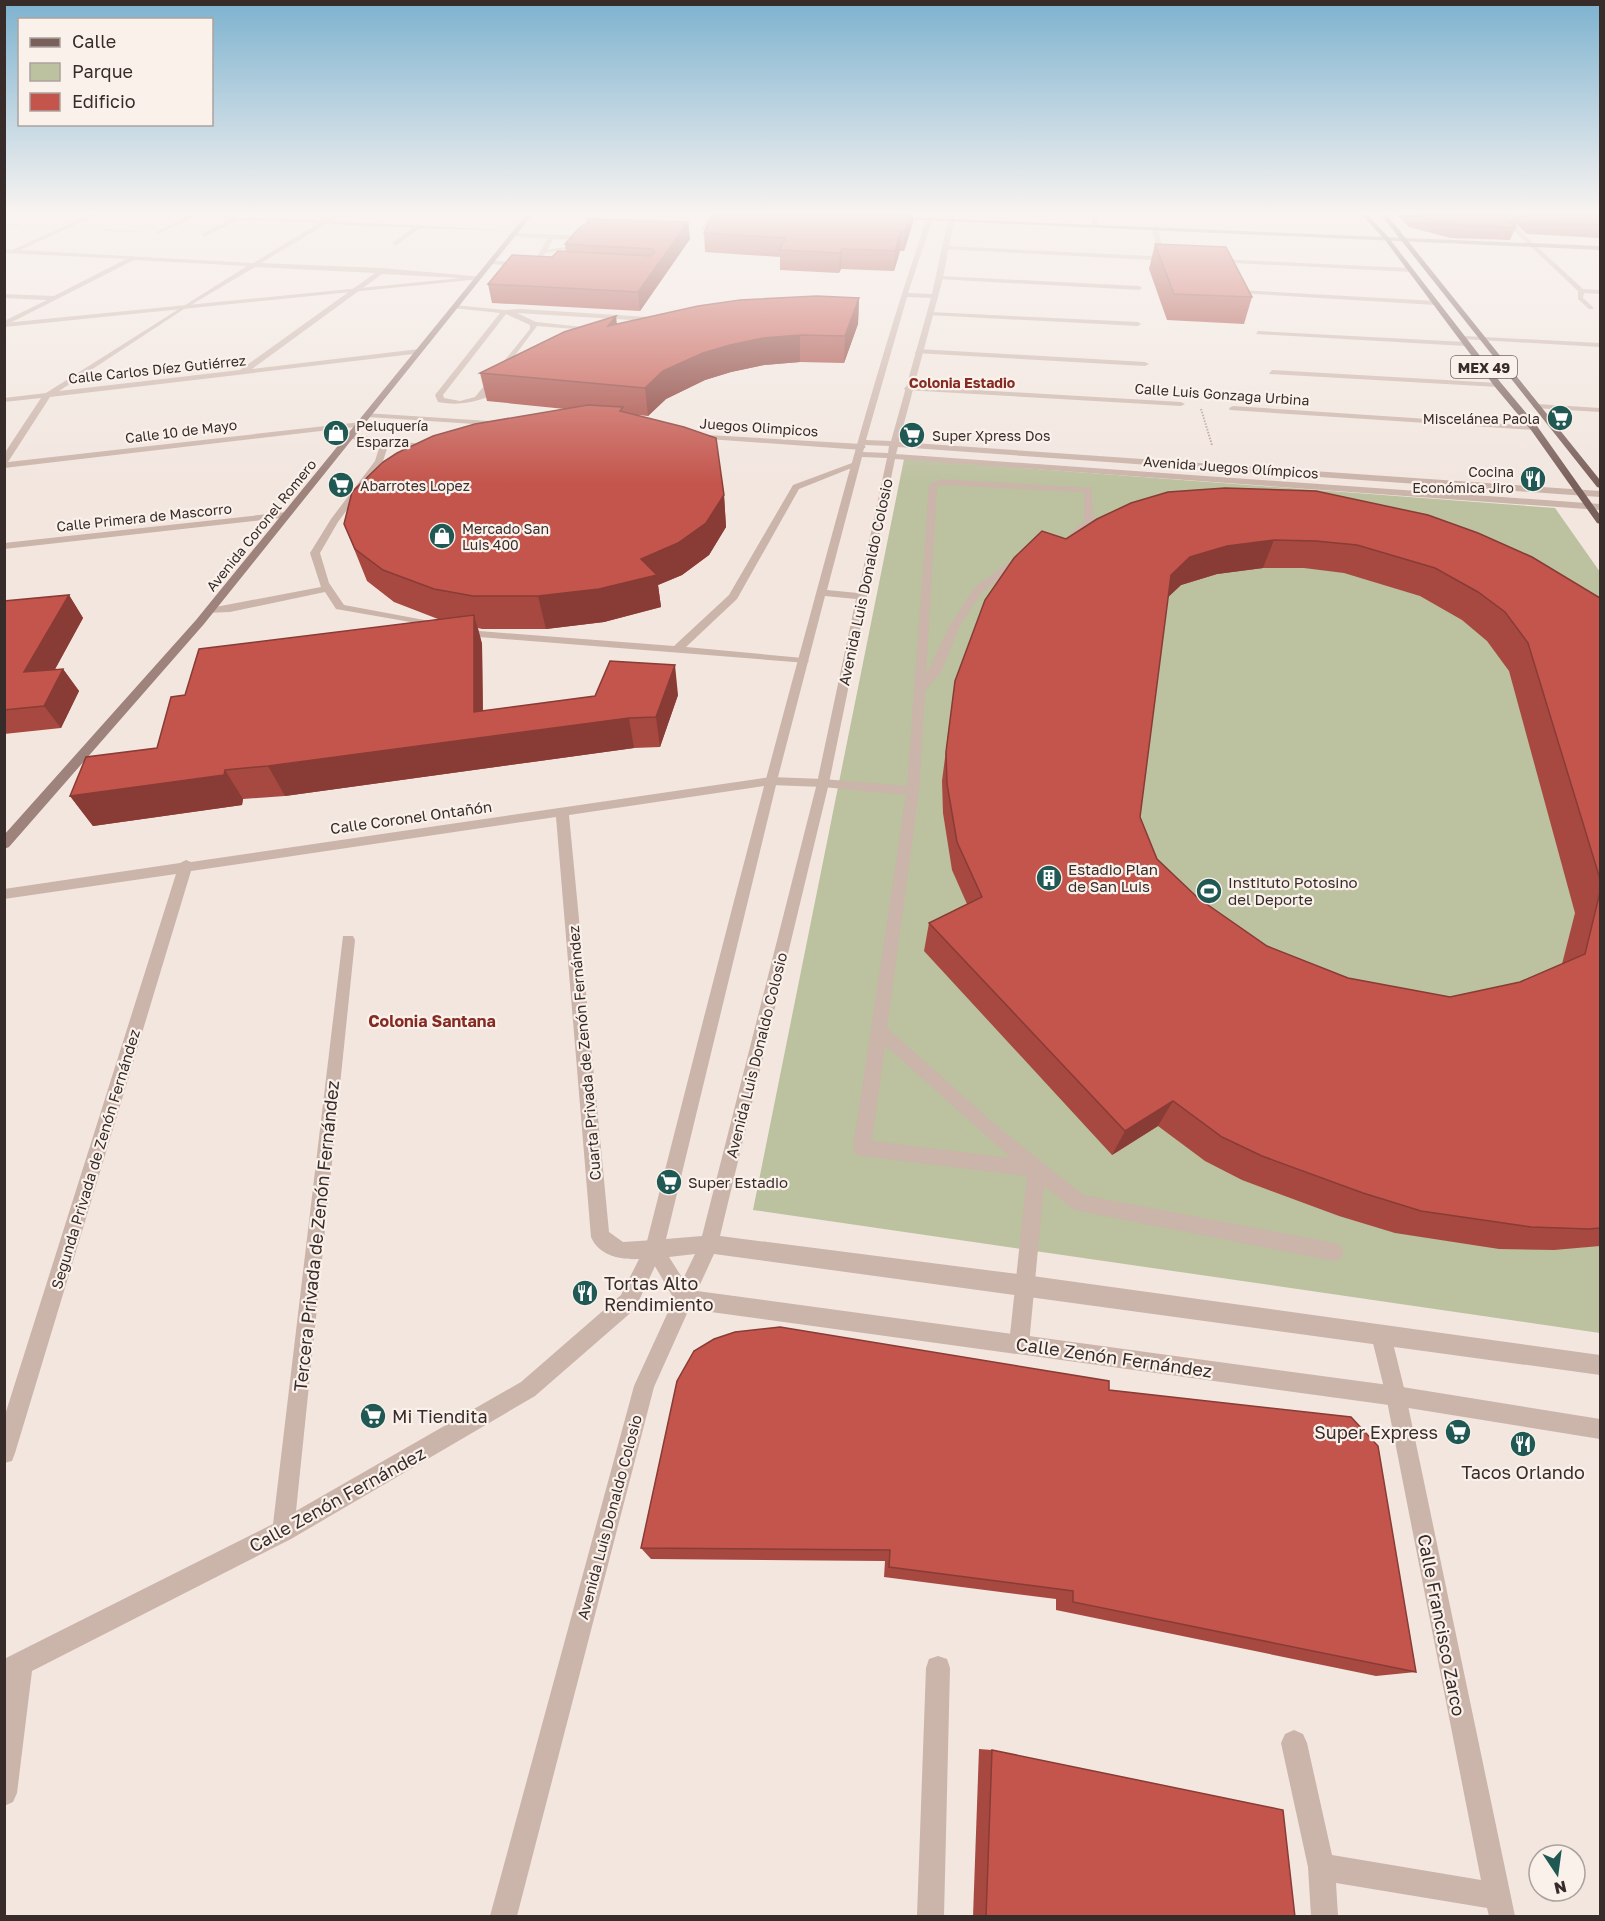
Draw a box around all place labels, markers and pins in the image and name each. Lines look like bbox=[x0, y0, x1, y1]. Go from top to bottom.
supermarket icon: Miscelánea Paola bbox=[1545, 403, 1575, 433]
place label: Miscelánea Paola bbox=[1423, 410, 1540, 427]
place label: Peluquería Esparza bbox=[356, 417, 428, 450]
shop icon: Peluquería Esparza bbox=[321, 418, 351, 448]
supermarket icon: Super Xpress Dos bbox=[897, 420, 927, 450]
place label: Super Xpress Dos bbox=[932, 427, 1050, 444]
place label: Cocina Económica Jiro bbox=[1412, 463, 1514, 496]
restaurant icon: Cocina Económica Jiro bbox=[1518, 464, 1548, 494]
supermarket icon: Abarrotes Lopez bbox=[326, 470, 356, 500]
place label: Abarrotes Lopez bbox=[360, 477, 470, 494]
place label: Mercado San Luis 400 bbox=[462, 520, 549, 553]
shop icon: Mercado San Luis 400 bbox=[427, 521, 457, 551]
place label: Estadio Plan de San Luis bbox=[1068, 860, 1158, 895]
building icon: Estadio Plan de San Luis bbox=[1034, 863, 1064, 893]
place label: Instituto Potosino del Deporte bbox=[1228, 873, 1358, 908]
sports icon: Instituto Potosino del Deporte bbox=[1194, 876, 1224, 906]
supermarket icon: Super Estadio bbox=[654, 1167, 684, 1197]
place label: Super Estadio bbox=[688, 1173, 788, 1191]
place label: Tortas Alto Rendimiento bbox=[604, 1272, 714, 1315]
restaurant icon: Tortas Alto Rendimiento bbox=[570, 1278, 600, 1308]
supermarket icon: Mi Tiendita bbox=[358, 1401, 388, 1431]
place label: Mi Tiendita bbox=[392, 1405, 488, 1427]
supermarket icon: Super Express bbox=[1443, 1417, 1473, 1447]
place label: Super Express bbox=[1314, 1421, 1438, 1443]
restaurant icon: Tacos Orlando bbox=[1508, 1429, 1538, 1459]
place label: Tacos Orlando bbox=[1461, 1461, 1585, 1483]

